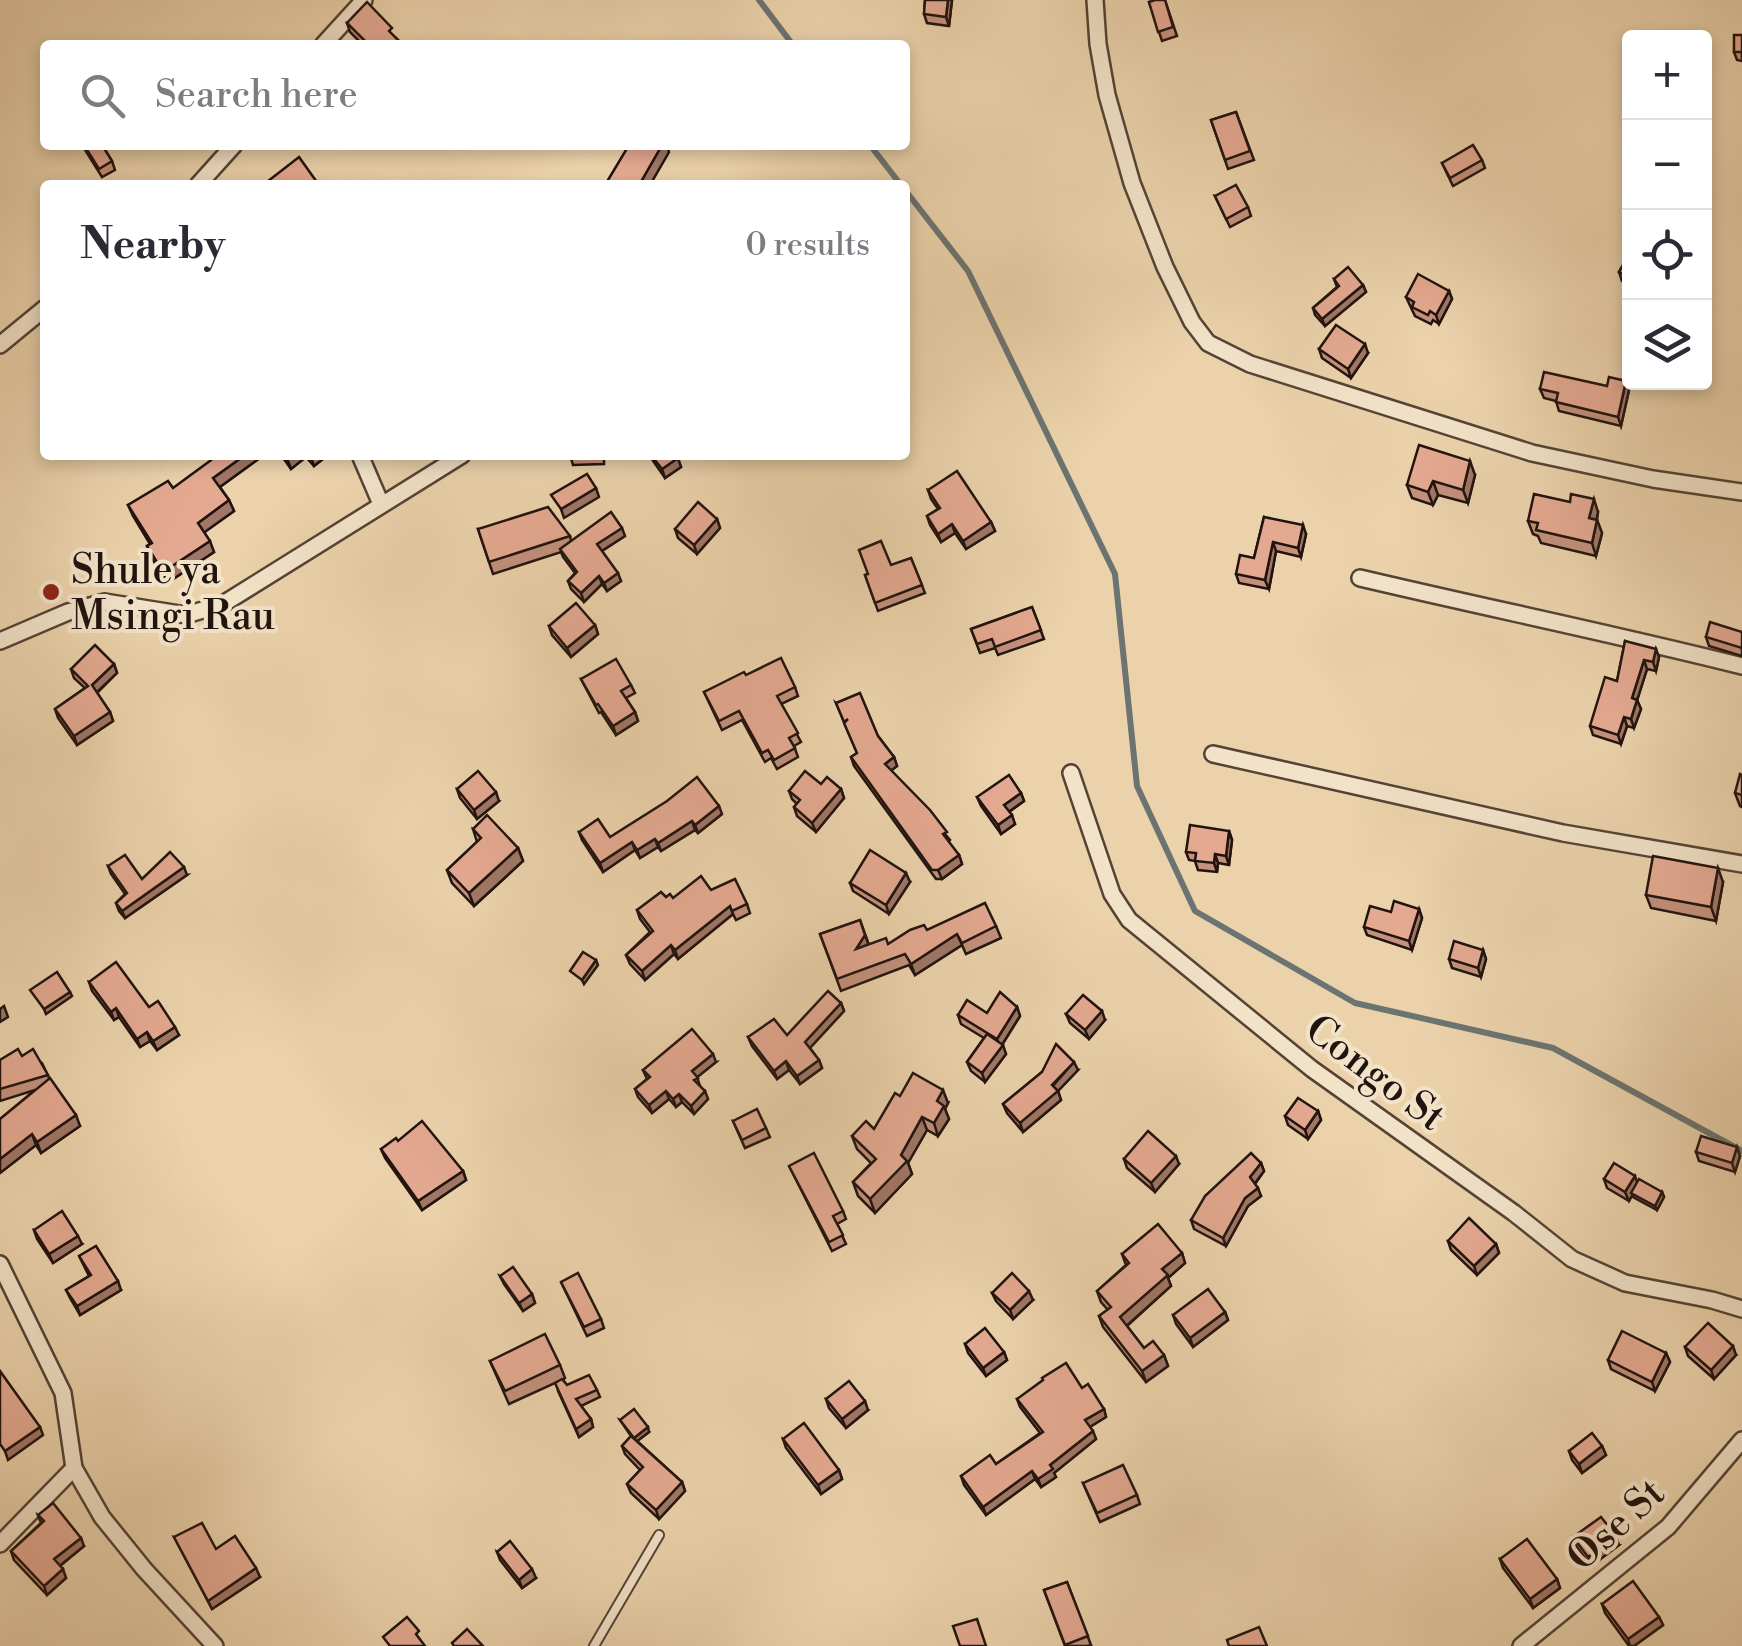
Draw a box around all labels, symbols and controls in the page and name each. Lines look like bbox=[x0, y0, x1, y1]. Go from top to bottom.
map controls bbox=[1622, 30, 1712, 390]
button: + bbox=[1622, 30, 1712, 120]
search box bbox=[40, 40, 910, 150]
icon: search bbox=[75, 68, 130, 123]
text: Search here bbox=[155, 72, 358, 119]
button: − bbox=[1622, 120, 1712, 210]
button: locate bbox=[1622, 210, 1712, 300]
text: Nearby bbox=[80, 219, 225, 272]
text: 0 results bbox=[745, 225, 870, 265]
button: layers bbox=[1622, 300, 1712, 390]
place label: Shule ya Msingi Rau bbox=[71, 546, 275, 643]
marker: Shule ya Msingi Rau bbox=[40, 581, 62, 603]
street label: Congo St bbox=[1294, 1005, 1455, 1143]
street label: Ose St bbox=[1557, 1469, 1676, 1582]

